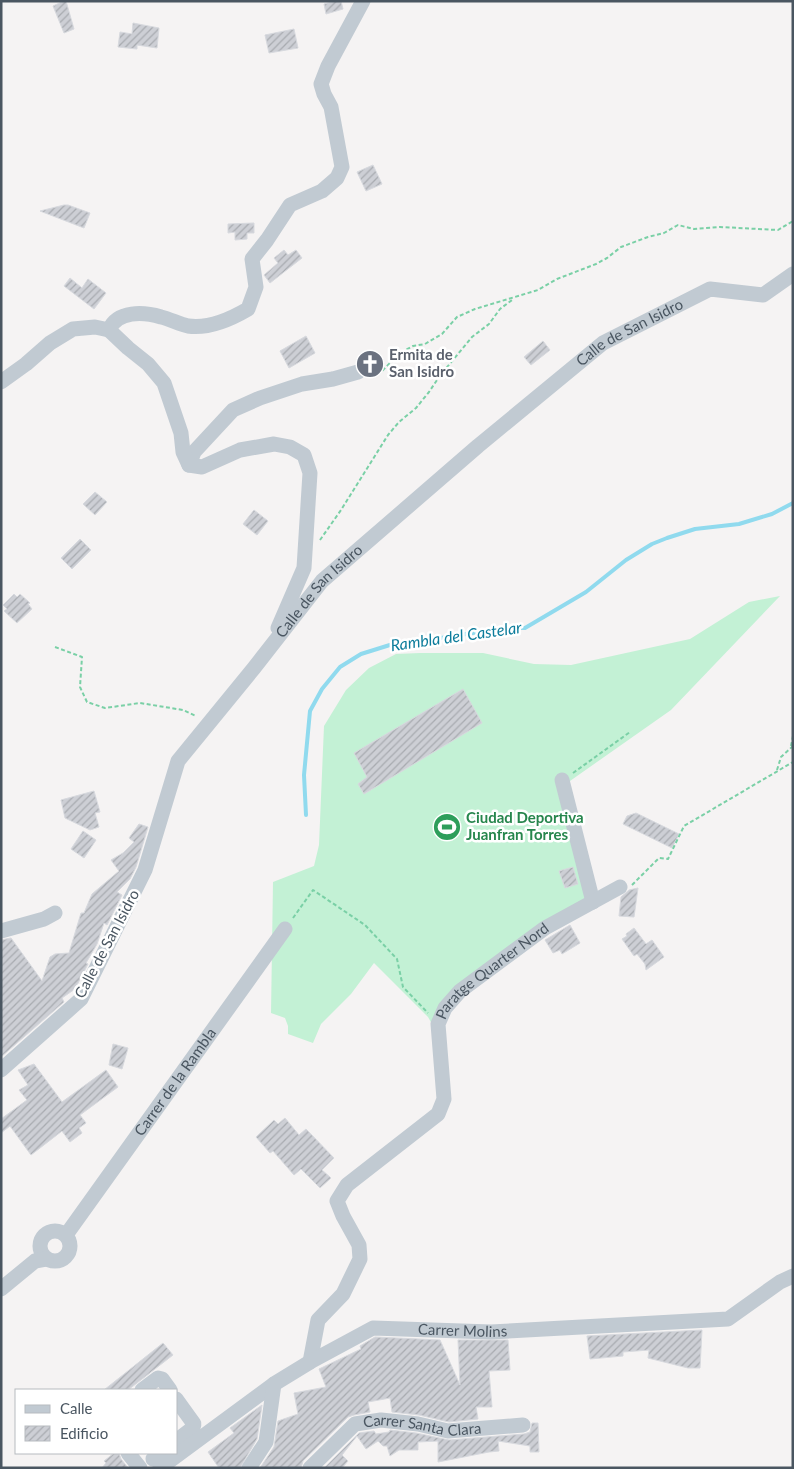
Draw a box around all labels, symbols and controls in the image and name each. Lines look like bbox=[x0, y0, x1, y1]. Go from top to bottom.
street label: Calle de San Isidro bbox=[572, 294, 686, 369]
place label: Ermita de San Isidro bbox=[389, 345, 454, 380]
church icon: Ermita de San Isidro bbox=[355, 349, 385, 379]
street label: Calle de San Isidro bbox=[271, 540, 366, 641]
water label: Rambla del Castelar bbox=[389, 617, 523, 654]
place label: Ciudad Deportiva Juanfran Torres bbox=[466, 808, 584, 843]
sports icon: Ciudad Deportiva Juanfran Torres bbox=[432, 812, 462, 842]
street label: Calle de San Isidro bbox=[70, 886, 142, 1001]
street label: Paratge Quarter Nord bbox=[431, 918, 552, 1022]
street label: Carrer de la Rambla bbox=[130, 1024, 219, 1139]
street label: Carrer Molins bbox=[418, 1320, 508, 1340]
legend bbox=[15, 1389, 178, 1454]
text: Calle bbox=[60, 1399, 93, 1417]
street label: Carrer Santa Clara bbox=[362, 1410, 482, 1439]
text: Edificio bbox=[60, 1424, 108, 1442]

